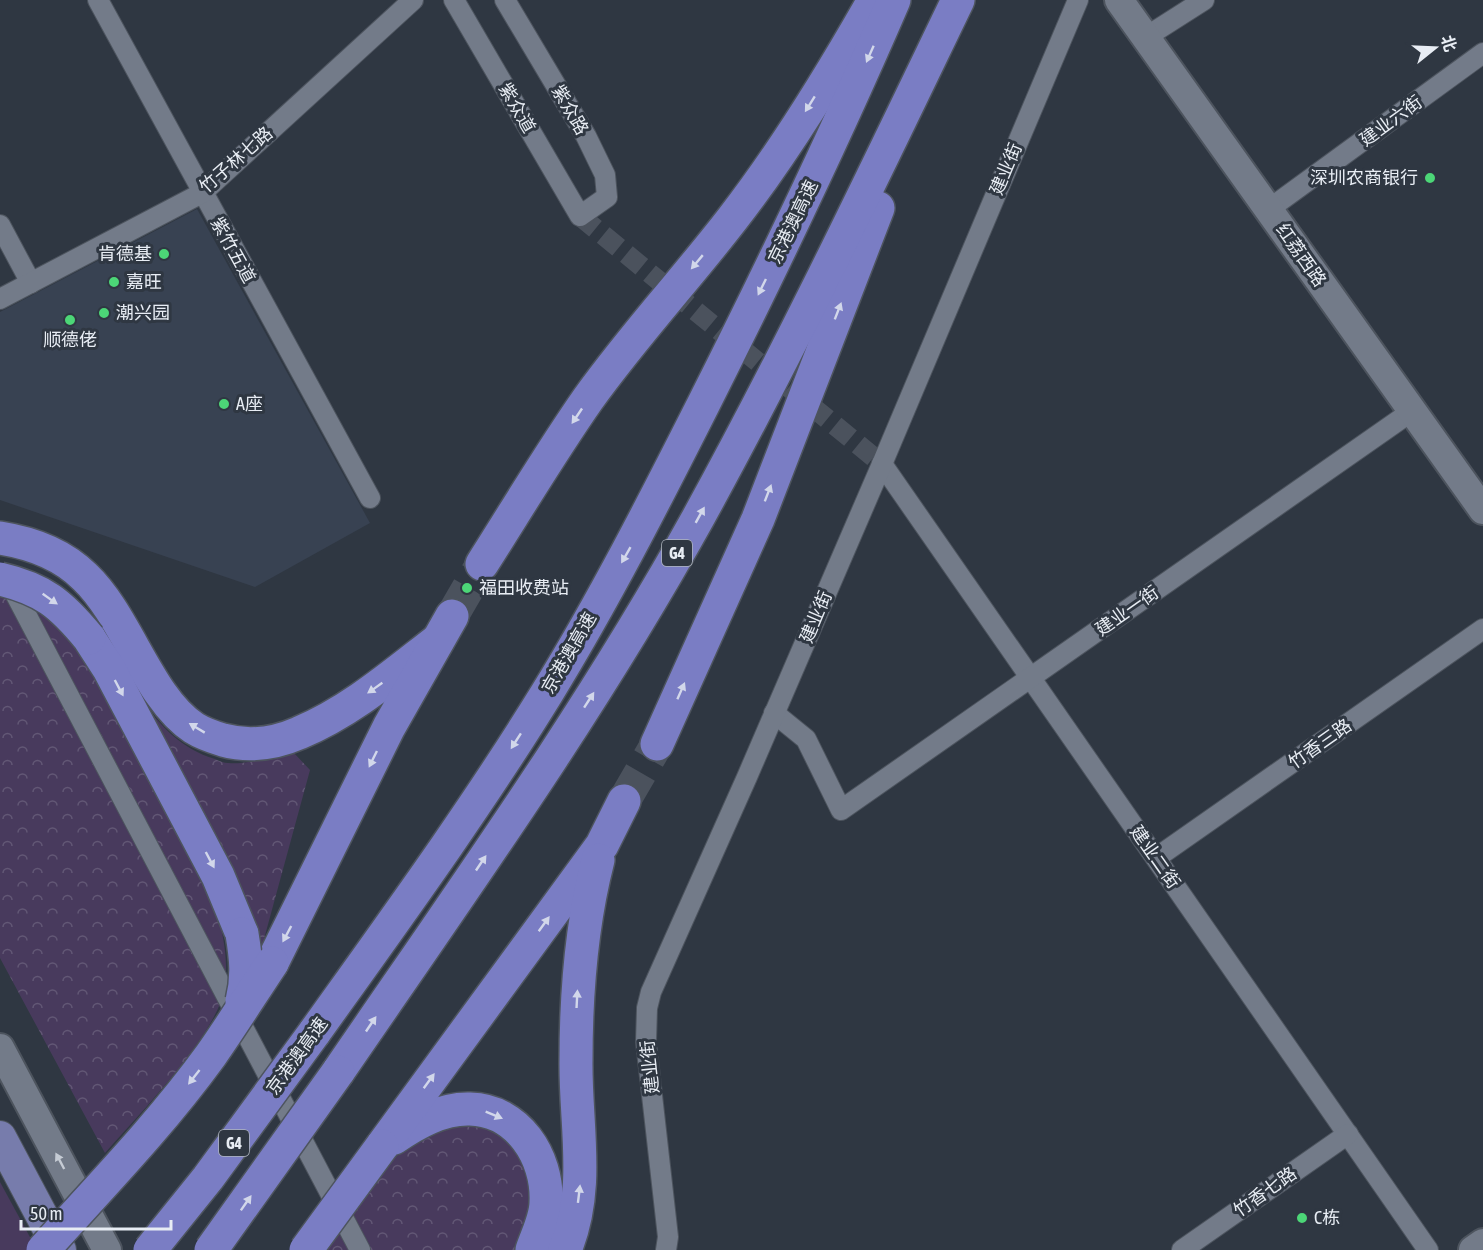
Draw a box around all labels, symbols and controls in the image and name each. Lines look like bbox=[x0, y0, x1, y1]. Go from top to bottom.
north arrow bbox=[1405, 18, 1465, 78]
text: 北 bbox=[1438, 33, 1460, 54]
one-way arrow bbox=[866, 45, 875, 62]
street label: 紫众道 bbox=[495, 79, 540, 136]
street label: 紫众路 bbox=[548, 81, 593, 138]
street label: 建业六街 bbox=[1355, 91, 1426, 150]
one-way arrow bbox=[805, 96, 816, 112]
street label: 竹子林七路 bbox=[195, 122, 277, 197]
street label: 建业街 bbox=[985, 140, 1026, 198]
place label: 深圳农商银行 bbox=[1310, 167, 1418, 188]
marker: 深圳农商银行 bbox=[1423, 171, 1437, 185]
street label: 京港澳高速 bbox=[763, 177, 822, 267]
street label: 紫竹五道 bbox=[207, 213, 260, 286]
street label: 红荔西路 bbox=[1272, 219, 1331, 290]
place label: 肯德基 bbox=[98, 243, 152, 264]
marker: 肯德基 bbox=[157, 247, 171, 261]
one-way arrow bbox=[690, 254, 703, 270]
place label: 嘉旺 bbox=[126, 271, 162, 292]
marker: 嘉旺 bbox=[107, 275, 121, 289]
one-way arrow bbox=[757, 279, 766, 296]
place label: 潮兴园 bbox=[116, 302, 170, 323]
one-way arrow bbox=[834, 302, 843, 320]
marker: 潮兴园 bbox=[97, 306, 111, 320]
marker: 顺德佬 bbox=[63, 313, 77, 327]
place label: 顺德佬 bbox=[43, 329, 97, 350]
place label: A座 bbox=[236, 393, 263, 414]
marker: A座 bbox=[217, 397, 231, 411]
one-way arrow bbox=[571, 407, 583, 423]
one-way arrow bbox=[764, 484, 774, 502]
one-way arrow bbox=[694, 507, 705, 523]
road number: G4 bbox=[662, 540, 692, 566]
one-way arrow bbox=[621, 547, 631, 564]
place label: 福田收费站 bbox=[479, 577, 569, 598]
marker: 福田收费站 bbox=[460, 581, 474, 595]
street label: 建业一街 bbox=[1091, 581, 1162, 640]
street label: 建业街 bbox=[795, 588, 836, 646]
one-way arrow bbox=[41, 593, 57, 605]
street label: 京港澳高速 bbox=[537, 609, 600, 697]
one-way arrow bbox=[114, 679, 124, 696]
one-way arrow bbox=[367, 682, 383, 693]
one-way arrow bbox=[677, 682, 686, 699]
one-way arrow bbox=[583, 692, 594, 709]
street label: 竹香三路 bbox=[1284, 714, 1355, 773]
one-way arrow bbox=[189, 723, 205, 734]
one-way arrow bbox=[511, 733, 522, 749]
one-way arrow bbox=[369, 751, 378, 768]
street label: 建业二街 bbox=[1126, 821, 1185, 892]
one-way arrow bbox=[205, 852, 214, 869]
one-way arrow bbox=[475, 855, 486, 871]
one-way arrow bbox=[538, 916, 550, 932]
one-way arrow bbox=[282, 925, 292, 943]
one-way arrow bbox=[573, 989, 582, 1008]
street label: 京港澳高速 bbox=[262, 1013, 332, 1098]
one-way arrow bbox=[365, 1016, 377, 1032]
street label: 建业街 bbox=[636, 1039, 663, 1095]
one-way arrow bbox=[187, 1069, 200, 1085]
one-way arrow bbox=[423, 1074, 435, 1090]
one-way arrow bbox=[485, 1111, 503, 1121]
road number: G4 bbox=[219, 1130, 249, 1156]
one-way arrow bbox=[55, 1153, 65, 1170]
street label: 竹香七路 bbox=[1229, 1162, 1300, 1221]
one-way arrow bbox=[575, 1184, 584, 1203]
scale bar bbox=[21, 1193, 171, 1231]
one-way arrow bbox=[240, 1195, 251, 1211]
text: 50 m bbox=[30, 1203, 62, 1224]
place label: C栋 bbox=[1314, 1207, 1340, 1228]
marker: C栋 bbox=[1295, 1211, 1309, 1225]

